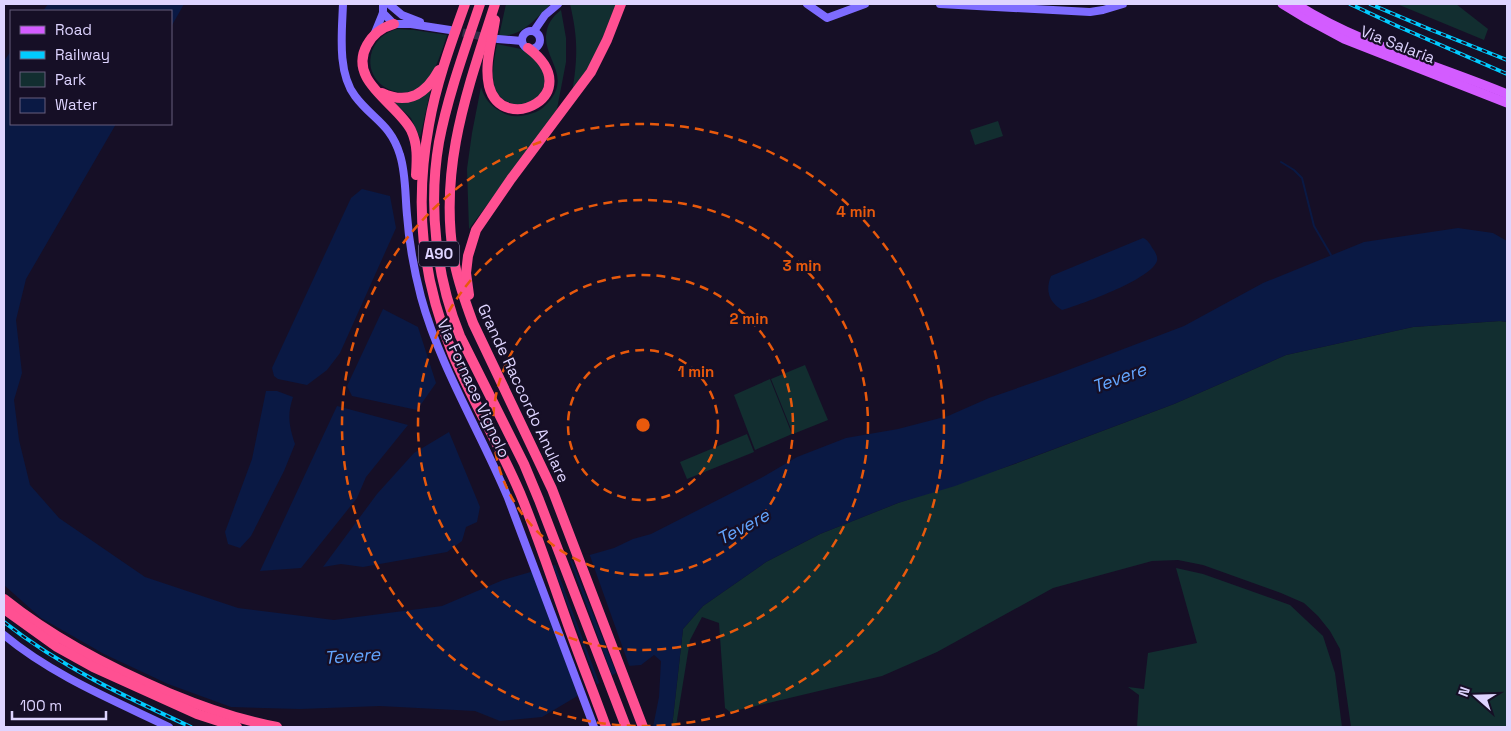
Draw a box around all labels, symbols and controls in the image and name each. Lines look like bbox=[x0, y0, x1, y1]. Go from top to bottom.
legend bbox=[10, 10, 172, 125]
text: Road bbox=[55, 20, 92, 39]
street label: Via Salaria bbox=[1357, 21, 1438, 68]
text: Railway bbox=[55, 45, 110, 64]
text: Park bbox=[55, 70, 86, 89]
text: Water bbox=[55, 95, 98, 114]
text: 4 min bbox=[836, 202, 876, 221]
road number: A90 bbox=[419, 242, 459, 266]
text: 3 min bbox=[783, 256, 821, 275]
street label: Grande Raccordo Anulare bbox=[473, 300, 574, 486]
text: 2 min bbox=[730, 309, 768, 328]
street label: Via Fornace Vignolo bbox=[432, 315, 515, 461]
water label: Tevere bbox=[1088, 357, 1150, 398]
text: 1 min bbox=[678, 362, 714, 381]
centre of rings bbox=[634, 416, 652, 434]
water label: Tevere bbox=[713, 503, 774, 550]
water label: Tevere bbox=[323, 642, 382, 669]
north arrow bbox=[1451, 671, 1501, 721]
text: N bbox=[1454, 684, 1474, 699]
scale bar bbox=[12, 688, 106, 720]
text: 100 m bbox=[20, 696, 62, 715]

